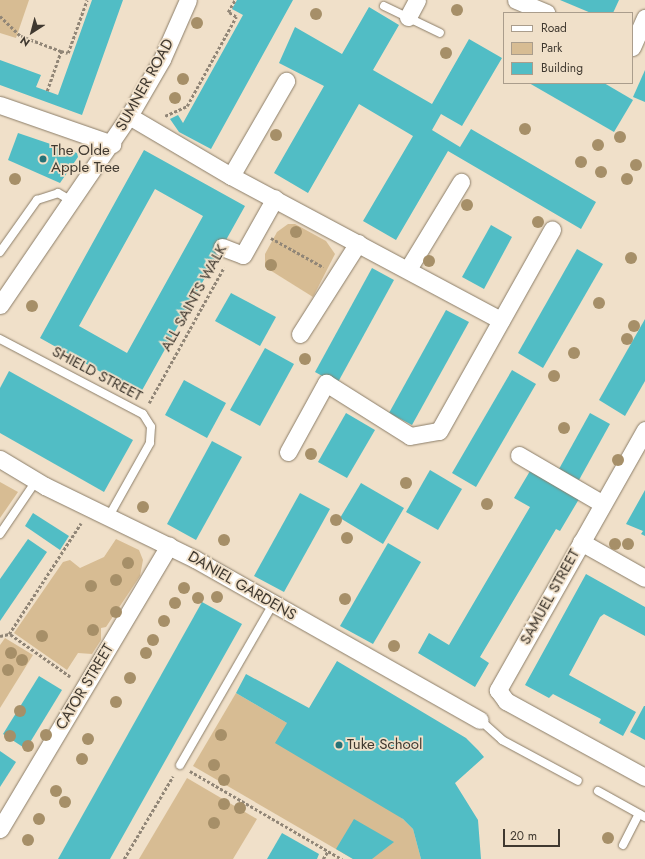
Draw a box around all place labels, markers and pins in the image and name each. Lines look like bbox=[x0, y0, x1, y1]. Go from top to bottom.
place label: The Olde Apple Tree bbox=[51, 141, 120, 176]
marker: The Olde Apple Tree bbox=[38, 154, 48, 164]
place label: Tuke School bbox=[347, 736, 422, 754]
marker: Tuke School bbox=[334, 740, 344, 750]

